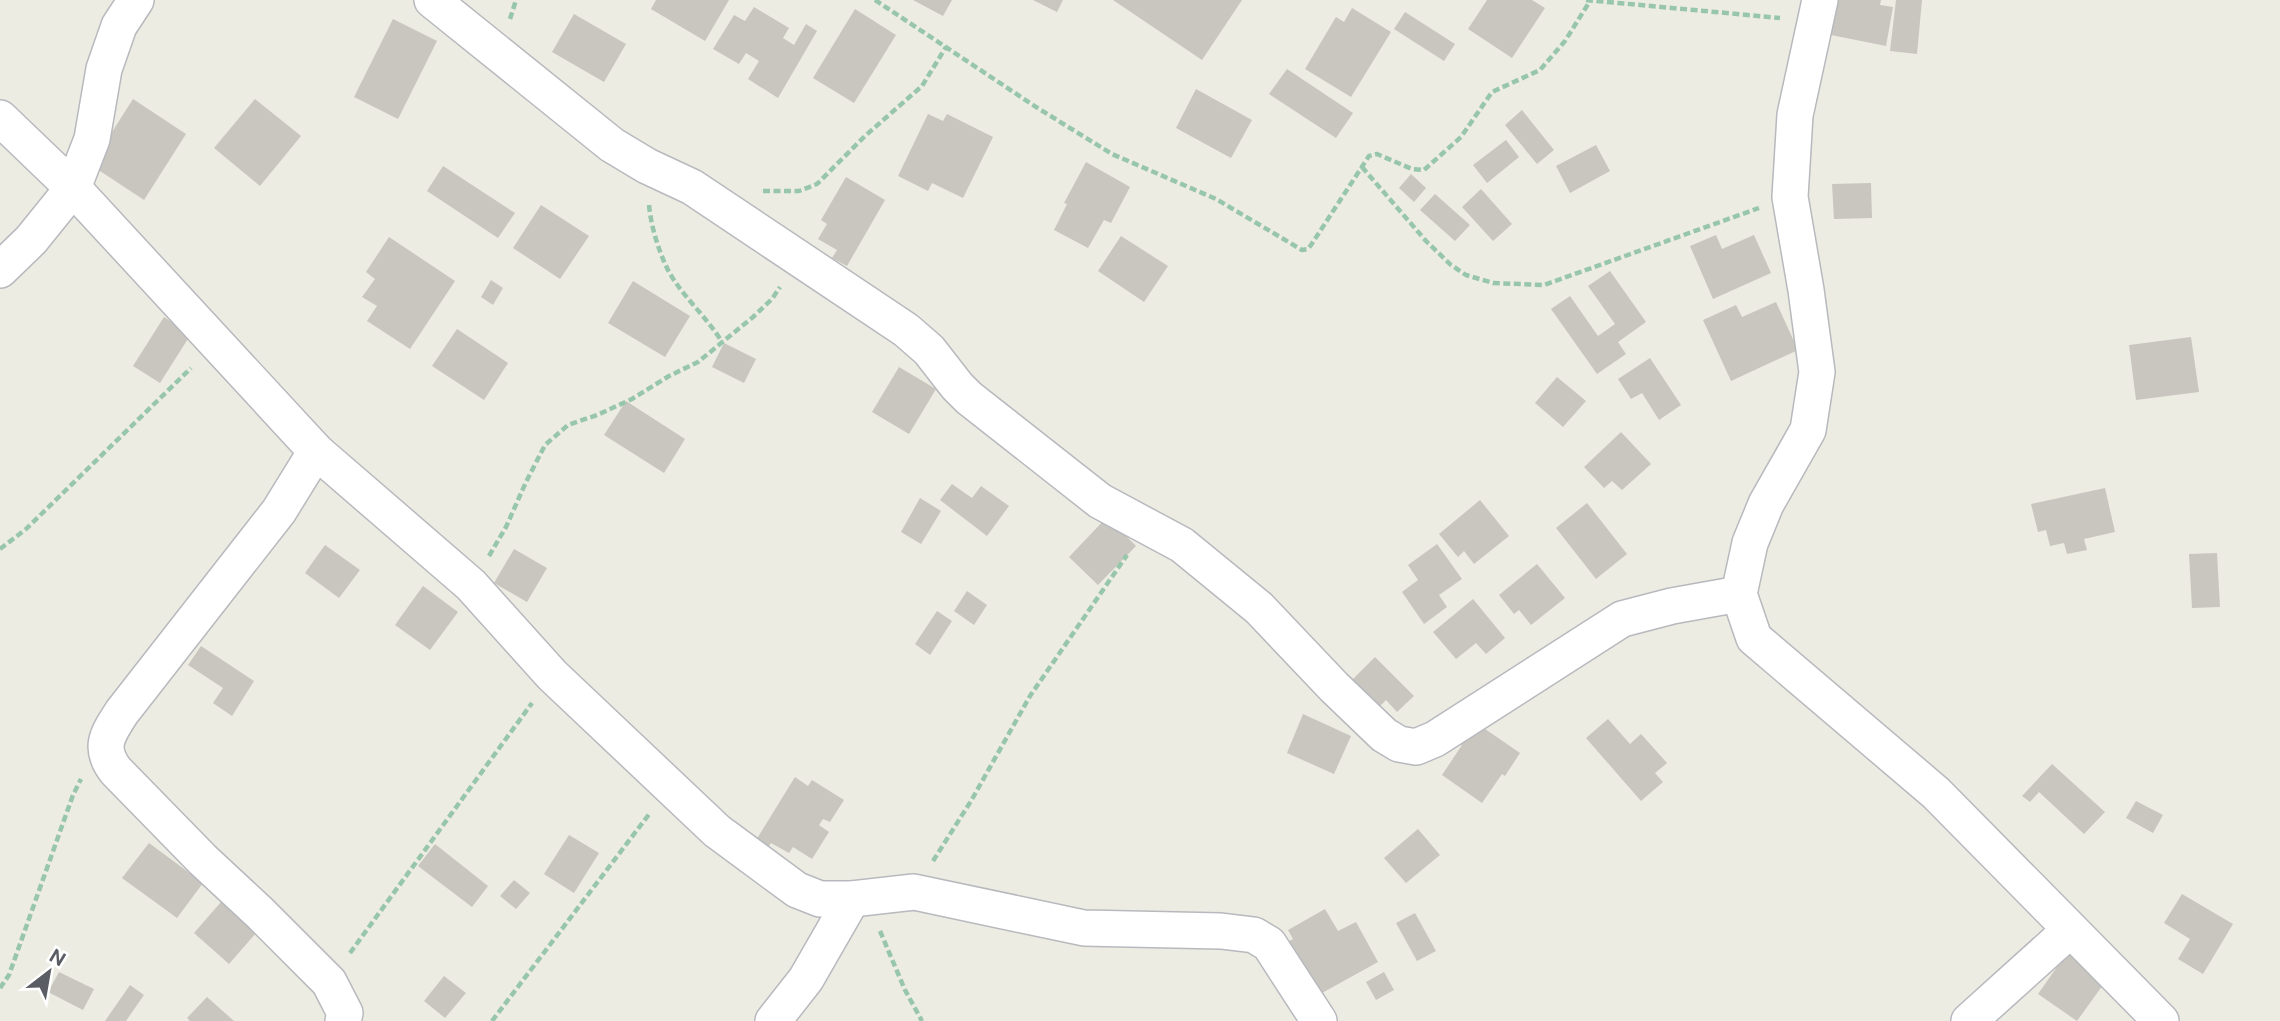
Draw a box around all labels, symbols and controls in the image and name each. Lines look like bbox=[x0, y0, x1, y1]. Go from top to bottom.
north arrow bbox=[14, 937, 84, 1007]
text: N bbox=[46, 944, 70, 971]

